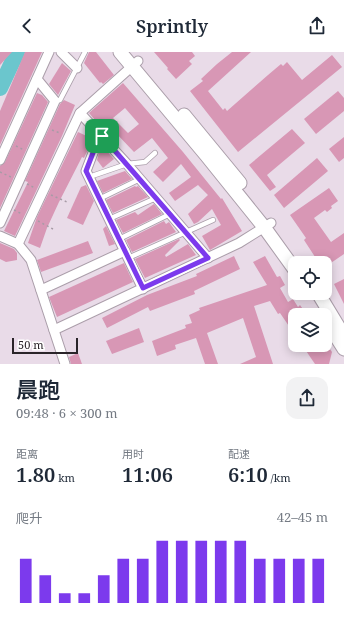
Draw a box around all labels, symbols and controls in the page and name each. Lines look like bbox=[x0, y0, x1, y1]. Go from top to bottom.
text: Sprintly bbox=[136, 14, 208, 38]
icon: back bbox=[16, 15, 38, 37]
icon: share bbox=[306, 15, 328, 37]
pin bbox=[85, 119, 119, 153]
icon: arrive bbox=[91, 125, 113, 147]
map controls bbox=[288, 256, 332, 352]
button: locate bbox=[288, 256, 332, 300]
button: layers bbox=[288, 308, 332, 352]
scale bar bbox=[12, 336, 78, 355]
text: 50 m bbox=[18, 337, 44, 352]
text: 晨跑 bbox=[16, 374, 60, 404]
button: share bbox=[286, 377, 328, 419]
text: 09:48 · 6 × 300 m bbox=[16, 404, 118, 422]
text: 距离 bbox=[16, 446, 38, 461]
text: 用时 bbox=[122, 446, 144, 461]
text: 配速 bbox=[228, 446, 250, 461]
text: 1.80 bbox=[16, 461, 55, 488]
text: 11:06 bbox=[122, 461, 173, 488]
text: 6:10 bbox=[228, 461, 268, 488]
text: km bbox=[55, 470, 75, 485]
text: /km bbox=[268, 470, 291, 485]
text: 42–45 m bbox=[277, 508, 328, 526]
text: 爬升 bbox=[16, 509, 42, 527]

